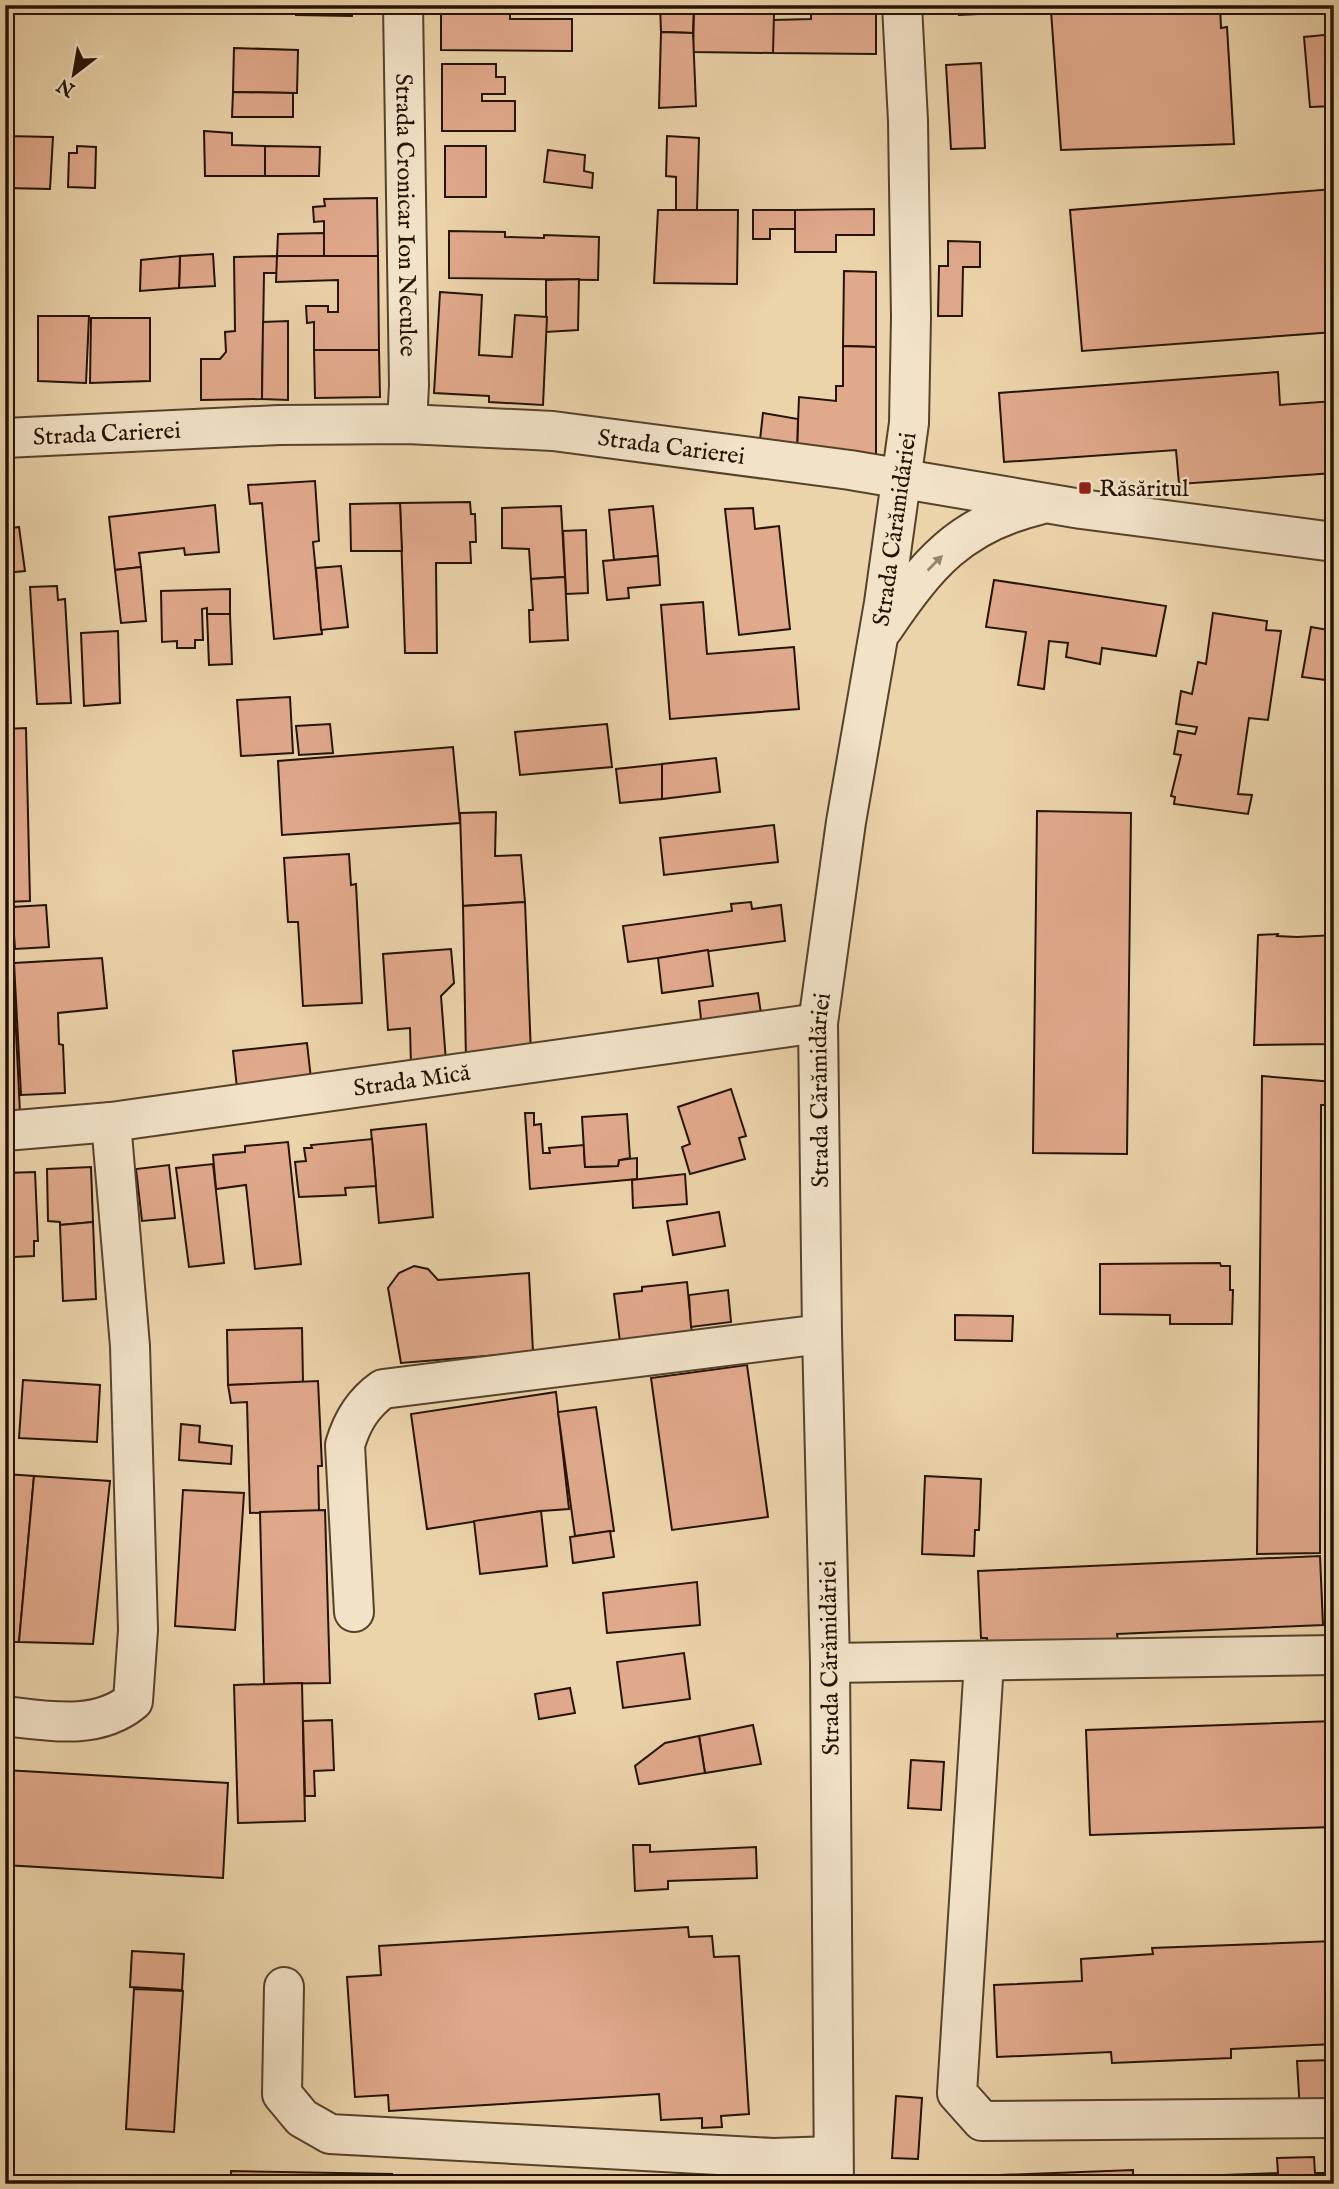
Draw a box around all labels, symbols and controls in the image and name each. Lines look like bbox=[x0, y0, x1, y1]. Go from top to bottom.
north arrow bbox=[38, 38, 108, 108]
text: N bbox=[53, 72, 80, 102]
street label: Strada Cronicar Ion Neculce bbox=[387, 73, 423, 357]
street label: Strada Carierei bbox=[32, 416, 182, 454]
street label: Strada Carierei bbox=[596, 423, 747, 473]
street label: Strada Cărămidăriei bbox=[866, 430, 925, 629]
place label: Răsăritul bbox=[1099, 474, 1189, 505]
marker: Răsăritul bbox=[1077, 480, 1093, 496]
one-way arrow bbox=[926, 555, 943, 572]
street label: Strada Cărămidăriei bbox=[804, 991, 839, 1188]
street label: Strada Mică bbox=[351, 1058, 473, 1105]
street label: Strada Cărămidăriei bbox=[813, 1560, 848, 1756]

